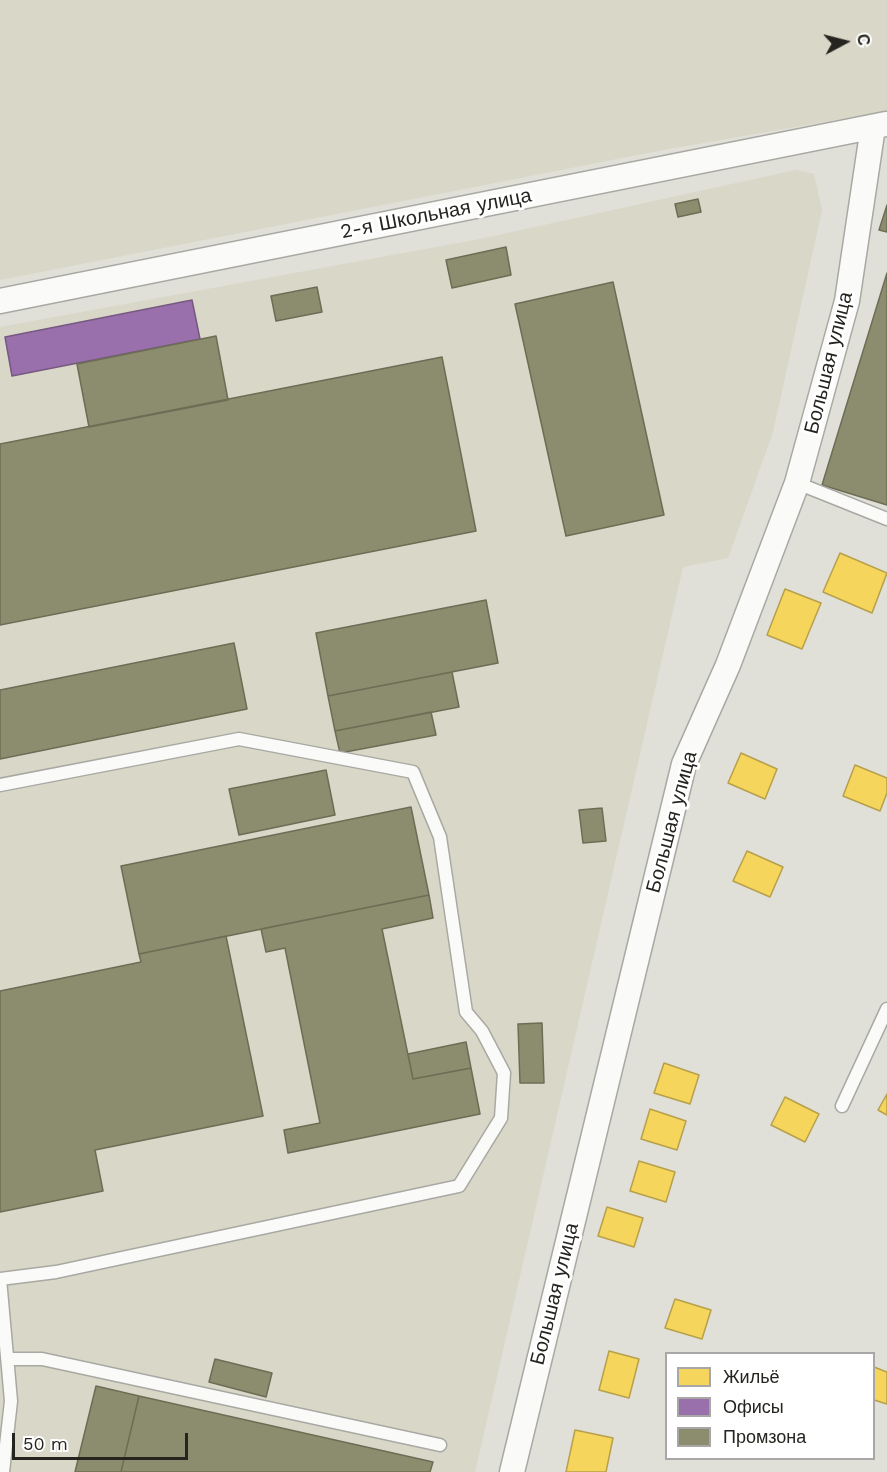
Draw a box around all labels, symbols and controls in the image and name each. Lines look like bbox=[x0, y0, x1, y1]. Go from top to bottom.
north arrow bbox=[815, 12, 875, 72]
text: С bbox=[853, 33, 873, 47]
street label: 2-я Школьная улица bbox=[338, 184, 534, 244]
street label: Большая улица bbox=[800, 289, 858, 437]
street label: Большая улица bbox=[642, 749, 702, 895]
street label: Большая улица bbox=[526, 1220, 584, 1368]
legend bbox=[665, 1352, 875, 1460]
text: Жильё bbox=[723, 1366, 780, 1387]
text: Офисы bbox=[723, 1396, 784, 1417]
scale bar bbox=[15, 1421, 190, 1459]
text: Промзона bbox=[723, 1426, 806, 1447]
text: 50 m bbox=[23, 1433, 68, 1454]

